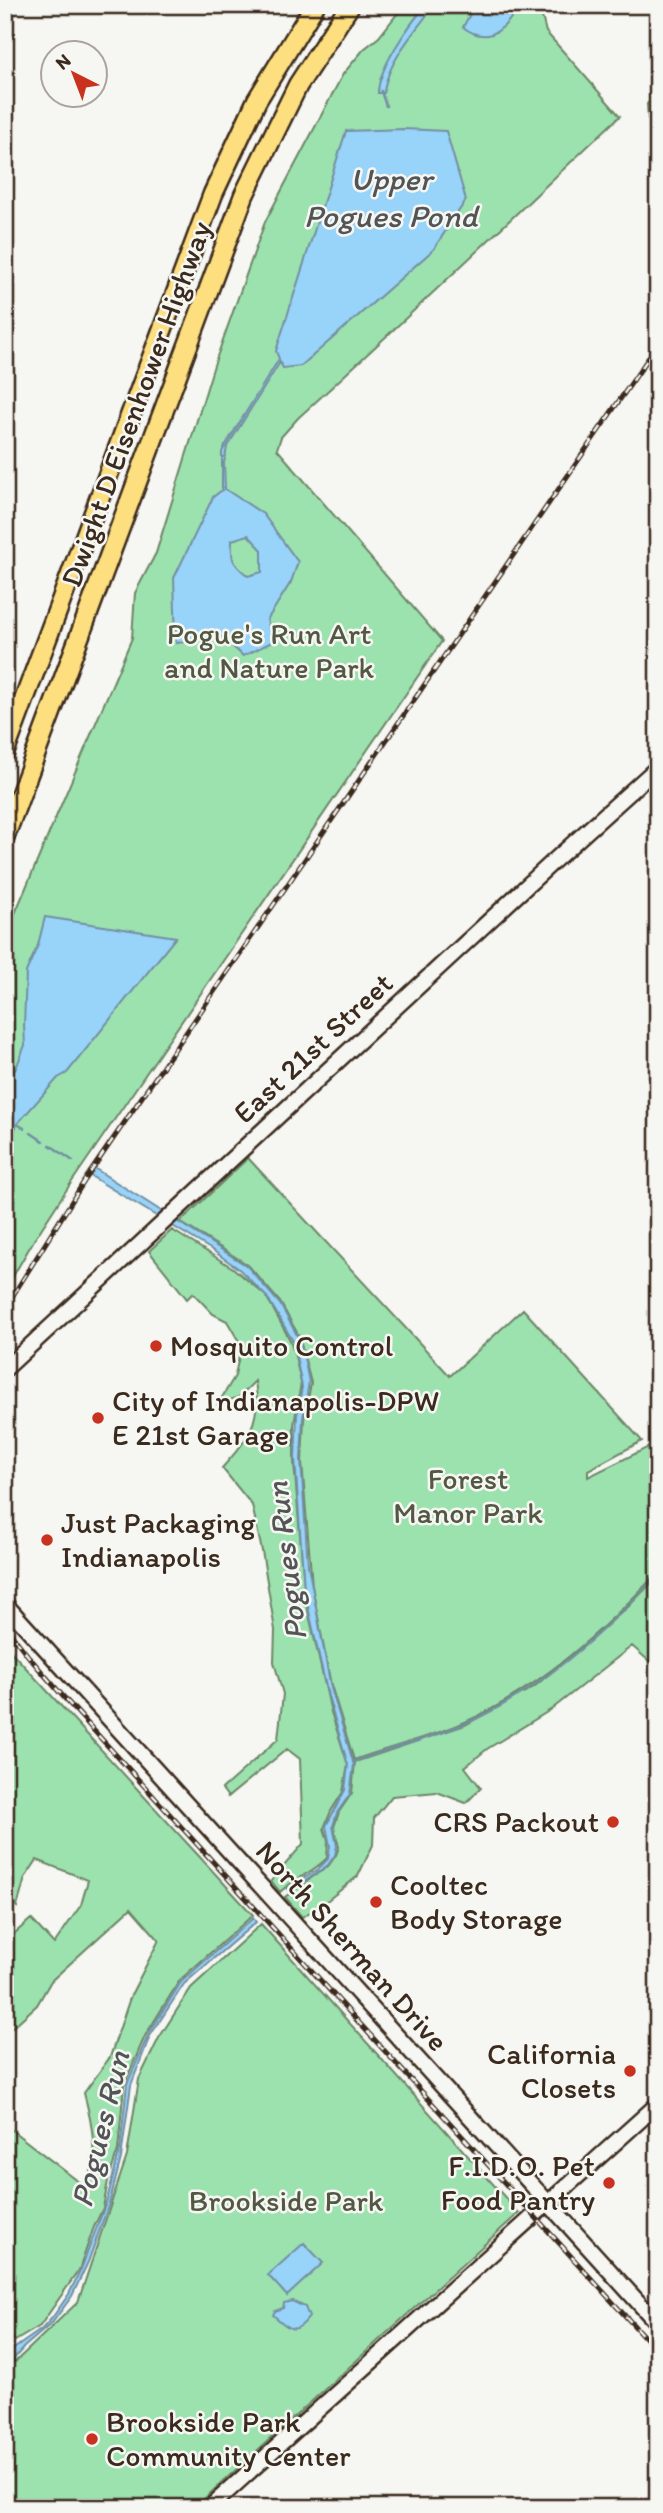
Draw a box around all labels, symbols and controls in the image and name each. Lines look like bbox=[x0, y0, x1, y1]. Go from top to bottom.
north arrow bbox=[38, 38, 108, 108]
text: N bbox=[50, 49, 75, 75]
water label: Upper Pogues Pond bbox=[304, 160, 480, 235]
street label: Dwight D Eisenhower Highway bbox=[52, 216, 219, 592]
park label: Pogue's Run Art and Nature Park bbox=[164, 615, 375, 686]
street label: East 21st Street bbox=[225, 964, 400, 1131]
place label: Mosquito Control bbox=[170, 1327, 394, 1364]
marker: Mosquito Control bbox=[148, 1338, 164, 1354]
place label: City of Indianapolis-DPW E 21st Garage bbox=[112, 1382, 439, 1453]
marker: City of Indianapolis-DPW E 21st Garage bbox=[90, 1410, 106, 1426]
park label: Forest Manor Park bbox=[393, 1460, 543, 1531]
water label: Pogues Run bbox=[257, 1479, 315, 1643]
place label: Just Packaging Indianapolis bbox=[61, 1504, 256, 1575]
marker: Just Packaging Indianapolis bbox=[39, 1532, 55, 1548]
place label: CRS Packout bbox=[433, 1803, 599, 1840]
marker: CRS Packout bbox=[605, 1814, 621, 1830]
street label: North Sherman Drive bbox=[248, 1833, 457, 2059]
place label: Cooltec Body Storage bbox=[390, 1866, 563, 1937]
marker: Cooltec Body Storage bbox=[368, 1894, 384, 1910]
place label: California Closets bbox=[487, 2035, 616, 2106]
water label: Pogues Run bbox=[62, 2046, 138, 2211]
marker: California Closets bbox=[622, 2063, 638, 2079]
place label: F.I.D.O. Pet Food Pantry bbox=[441, 2147, 595, 2218]
marker: F.I.D.O. Pet Food Pantry bbox=[601, 2175, 617, 2191]
park label: Brookside Park bbox=[189, 2182, 384, 2219]
place label: Brookside Park Community Center bbox=[106, 2403, 351, 2474]
marker: Brookside Park Community Center bbox=[84, 2431, 100, 2447]

